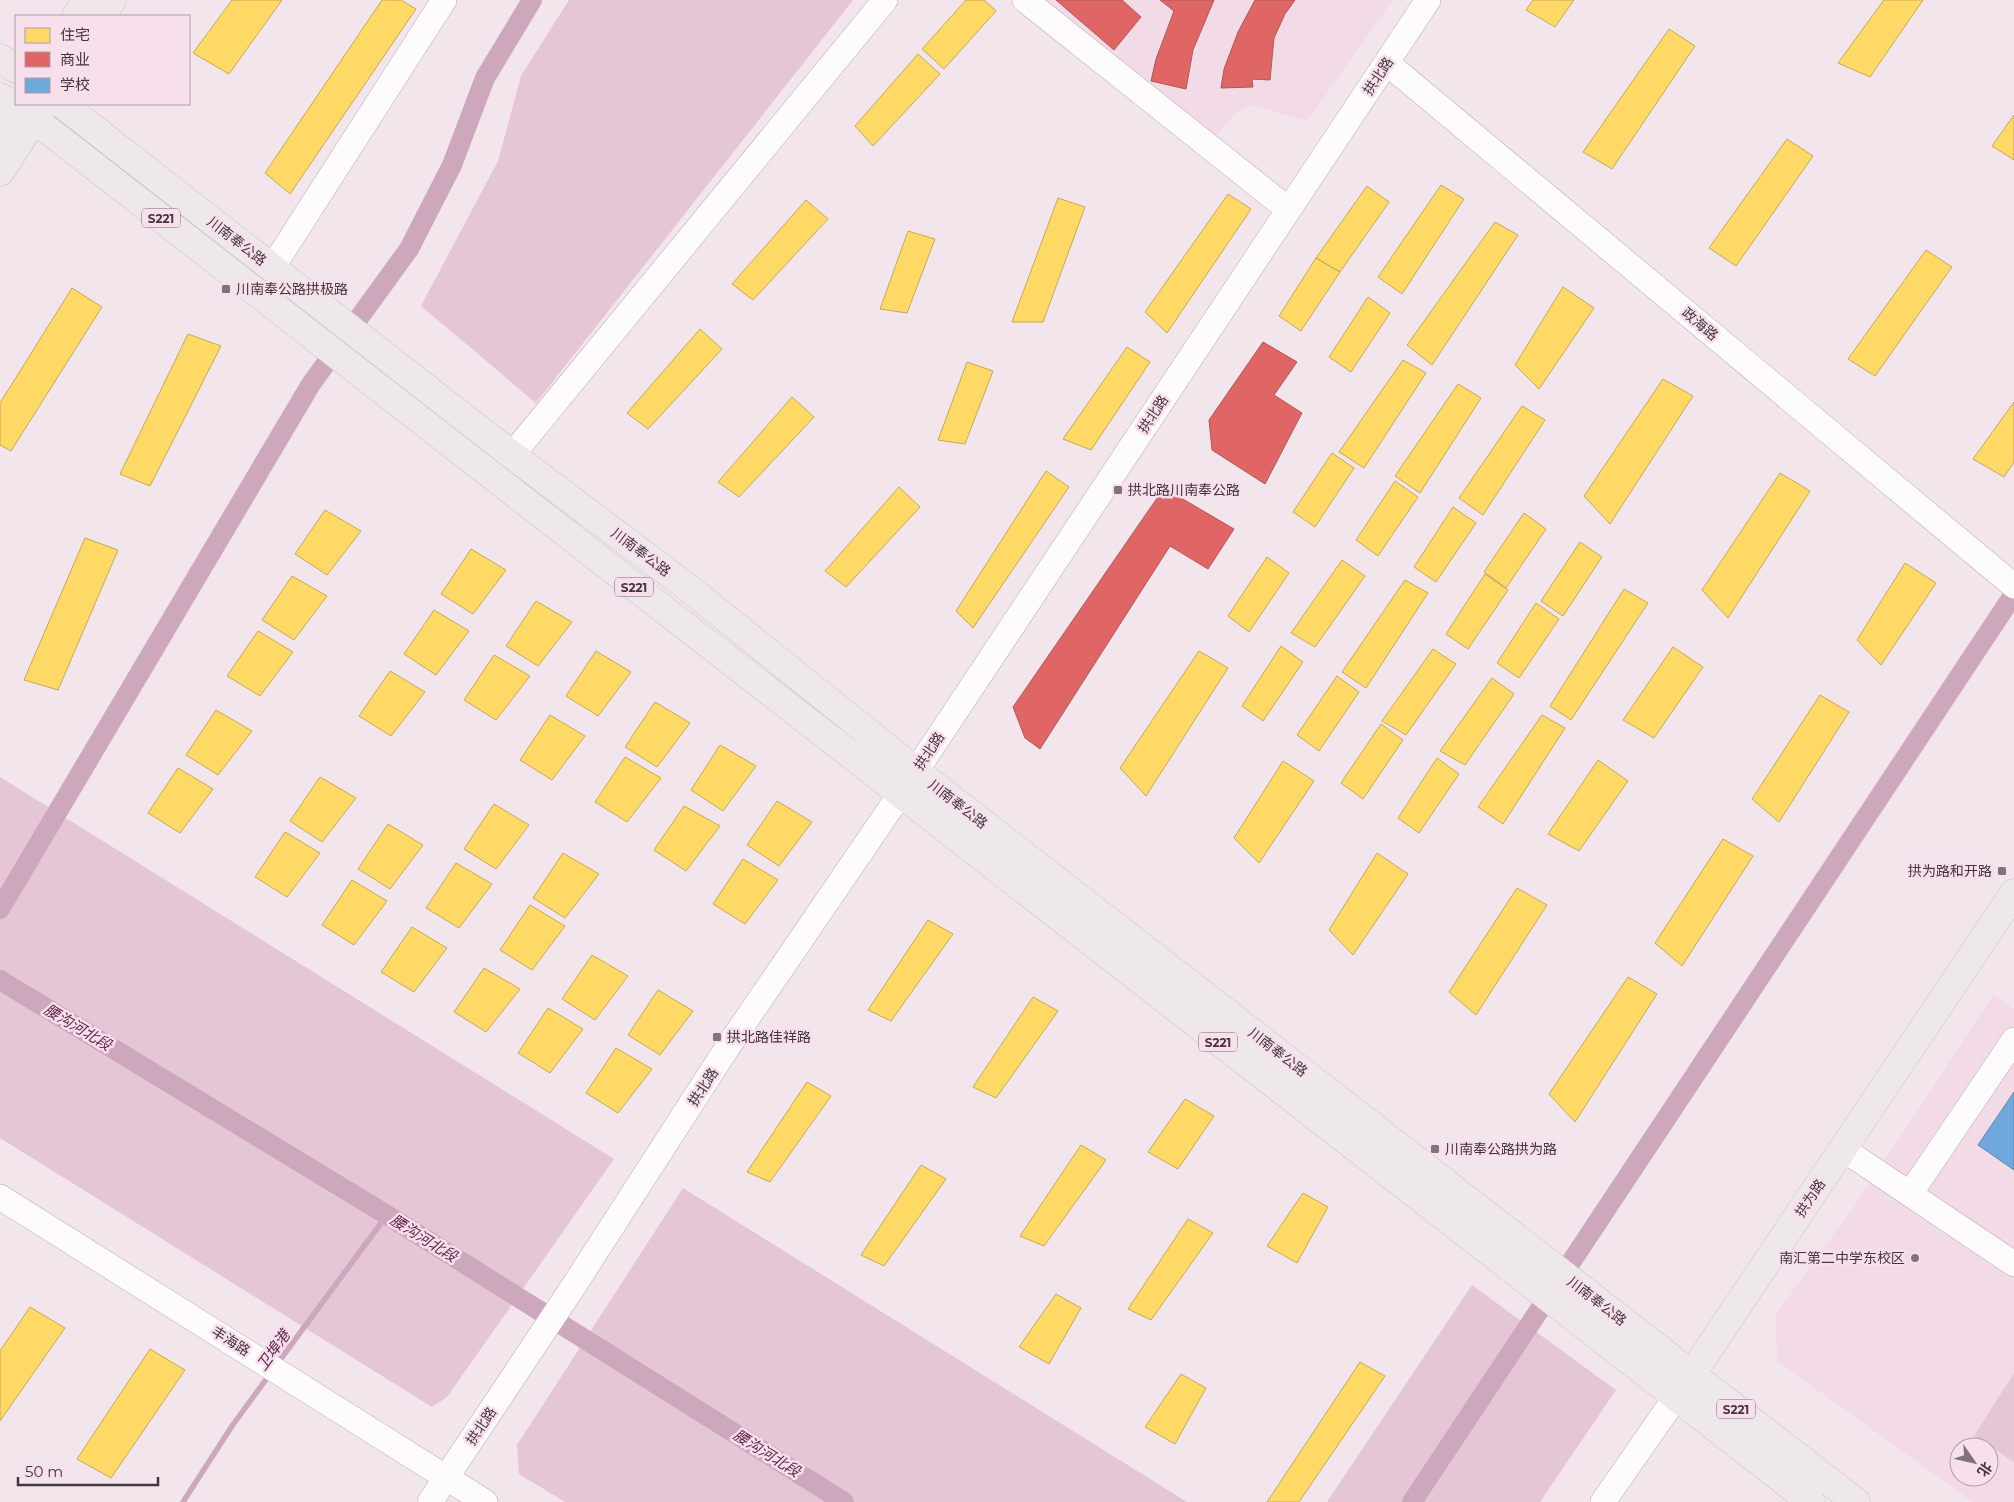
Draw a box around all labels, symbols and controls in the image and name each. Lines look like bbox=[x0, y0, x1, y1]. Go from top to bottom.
legend bbox=[15, 15, 190, 105]
text: 住宅 bbox=[60, 25, 90, 44]
text: 商业 bbox=[60, 50, 90, 69]
street label: 拱北路 bbox=[1359, 54, 1397, 98]
text: 学校 bbox=[60, 75, 90, 94]
road number: S221 bbox=[142, 208, 180, 228]
street label: 川南奉公路 bbox=[204, 212, 270, 270]
place label: 川南奉公路拱极路 bbox=[236, 280, 348, 298]
marker: 川南奉公路拱极路 bbox=[220, 283, 232, 295]
street label: 政海路 bbox=[1678, 304, 1722, 344]
street label: 拱北路 bbox=[1134, 392, 1172, 436]
place label: 拱北路川南奉公路 bbox=[1128, 481, 1240, 499]
marker: 拱北路川南奉公路 bbox=[1112, 484, 1124, 496]
street label: 川南奉公路 bbox=[608, 524, 674, 580]
road number: S221 bbox=[615, 578, 653, 596]
street label: 拱北路 bbox=[910, 729, 948, 773]
street label: 川南奉公路 bbox=[925, 775, 991, 833]
place label: 拱为路和开路 bbox=[1908, 862, 1992, 880]
marker: 拱为路和开路 bbox=[1996, 865, 2008, 877]
water label: 腰沟河北段 bbox=[41, 1000, 117, 1055]
street label: 川南奉公路 bbox=[1245, 1023, 1311, 1081]
place label: 拱北路佳祥路 bbox=[727, 1028, 811, 1046]
marker: 拱北路佳祥路 bbox=[711, 1031, 723, 1043]
road number: S221 bbox=[1199, 1032, 1237, 1052]
street label: 拱北路 bbox=[684, 1064, 722, 1110]
place label: 川南奉公路拱为路 bbox=[1445, 1140, 1557, 1158]
marker: 川南奉公路拱为路 bbox=[1429, 1143, 1441, 1155]
street label: 拱为路 bbox=[1791, 1176, 1829, 1220]
water label: 腰沟河北段 bbox=[387, 1210, 463, 1267]
place label: 南汇第二中学东校区 bbox=[1779, 1249, 1905, 1267]
marker: 南汇第二中学东校区 bbox=[1909, 1252, 1921, 1264]
street label: 川南奉公路 bbox=[1564, 1272, 1630, 1330]
street label: 丰海路 bbox=[208, 1322, 254, 1360]
water label: 卫埠港 bbox=[252, 1325, 295, 1374]
road number: S221 bbox=[1717, 1400, 1755, 1418]
street label: 拱北路 bbox=[462, 1404, 500, 1448]
water label: 腰沟河北段 bbox=[730, 1425, 806, 1482]
north arrow bbox=[1949, 1437, 1999, 1487]
scale bar bbox=[18, 1454, 158, 1486]
text: 北 bbox=[1973, 1458, 1996, 1480]
text: 50 m bbox=[25, 1462, 63, 1481]

